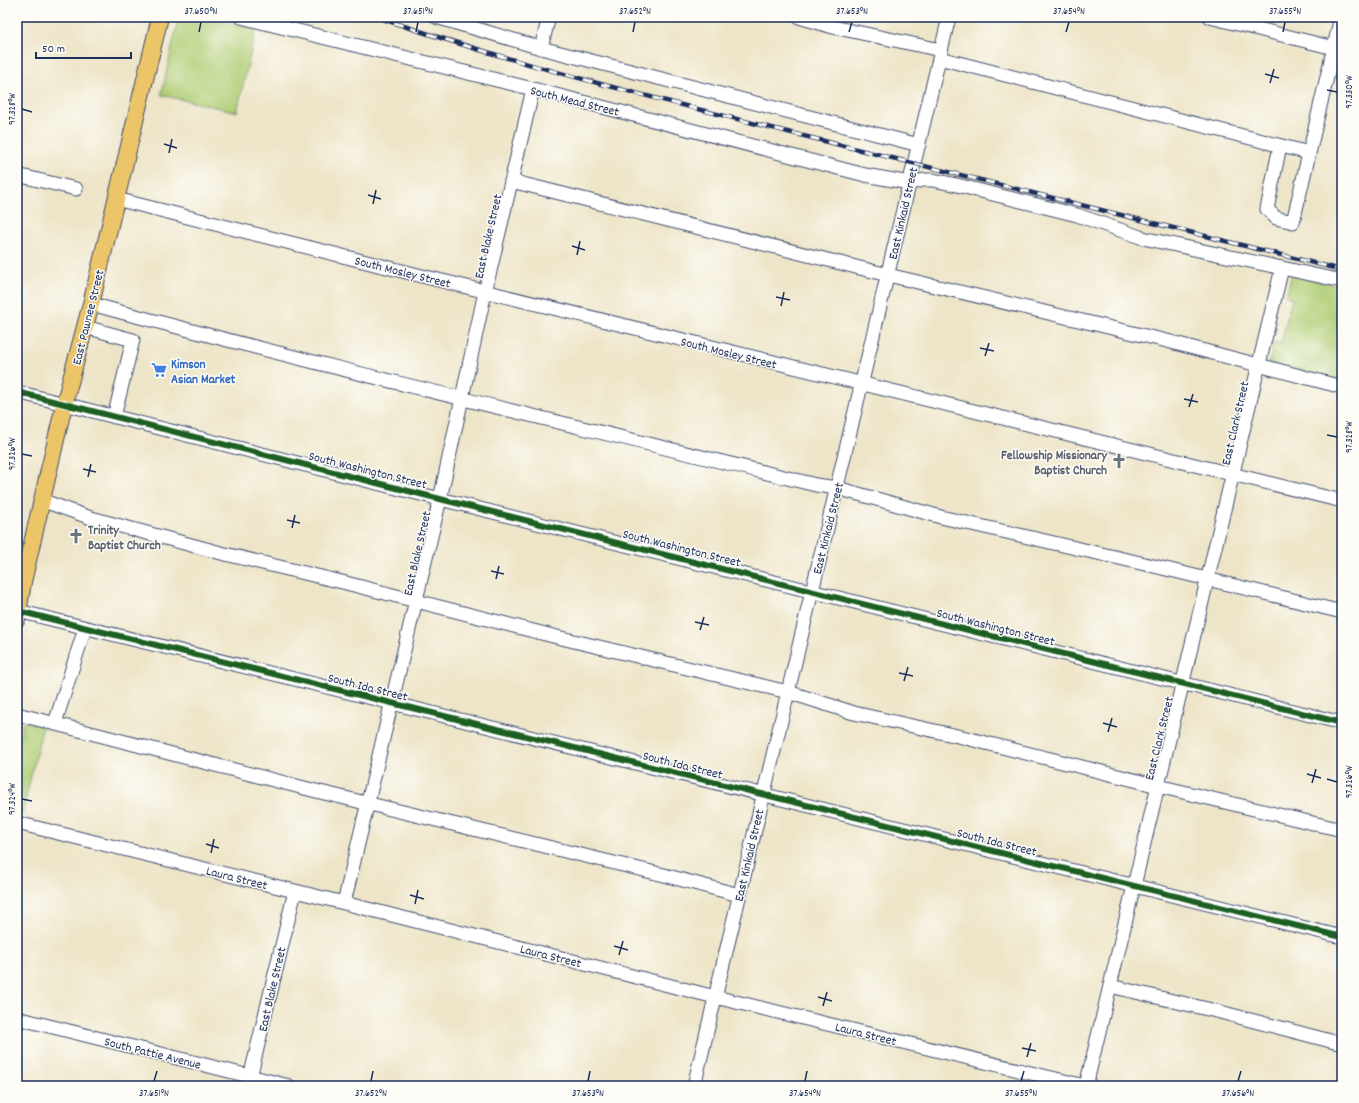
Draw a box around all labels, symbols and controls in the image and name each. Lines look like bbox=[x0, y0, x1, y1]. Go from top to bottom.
text: 37.650°N bbox=[184, 5, 218, 19]
text: 37.651°N bbox=[403, 5, 433, 19]
text: 37.652°N bbox=[619, 5, 651, 19]
text: 37.653°N bbox=[836, 5, 868, 19]
text: 37.654°N bbox=[1053, 5, 1085, 19]
text: 37.655°N bbox=[1269, 5, 1301, 19]
scale bar bbox=[36, 34, 131, 60]
text: 50 m bbox=[42, 41, 65, 58]
text: 97.330°W bbox=[1343, 75, 1357, 109]
street label: South Mead Street bbox=[528, 82, 621, 123]
text: 97.328°W bbox=[6, 93, 20, 125]
street label: East Kinkaid Street bbox=[885, 165, 924, 262]
street label: East Blake Street bbox=[470, 192, 508, 281]
street label: South Mosley Street bbox=[352, 252, 453, 295]
street label: East Pawnee Street bbox=[68, 268, 111, 367]
street label: South Mosley Street bbox=[678, 333, 779, 376]
place label: Kimson Asian Market bbox=[171, 356, 236, 390]
supermarket icon: Kimson Asian Market bbox=[150, 361, 168, 379]
street label: East Clark Street bbox=[1218, 380, 1255, 467]
text: 97.328°W bbox=[1343, 421, 1357, 453]
text: 97.326°W bbox=[6, 437, 20, 470]
place label: Fellowship Missionary Baptist Church bbox=[1001, 447, 1108, 481]
street label: South Washington Street bbox=[306, 448, 429, 495]
church icon: Fellowship Missionary Baptist Church bbox=[1110, 452, 1128, 470]
street label: East Kinkaid Street bbox=[809, 480, 850, 577]
street label: East Blake Street bbox=[399, 509, 437, 598]
place label: Trinity Baptist Church bbox=[88, 522, 161, 556]
street label: South Washington Street bbox=[620, 526, 743, 573]
church icon: Trinity Baptist Church bbox=[67, 527, 85, 545]
street label: South Washington Street bbox=[934, 605, 1057, 652]
street label: South Ida Street bbox=[325, 669, 409, 708]
street label: East Clark Street bbox=[1141, 695, 1180, 782]
street label: South Ida Street bbox=[640, 747, 724, 786]
text: 97.326°W bbox=[1343, 765, 1357, 798]
text: 97.324°W bbox=[6, 783, 20, 815]
street label: East Kinkaid Street bbox=[731, 807, 770, 904]
street label: South Ida Street bbox=[954, 824, 1038, 863]
street label: Laura Street bbox=[204, 863, 269, 896]
street label: Laura Street bbox=[518, 941, 583, 974]
street label: East Blake Street bbox=[254, 945, 292, 1034]
street label: Laura Street bbox=[833, 1019, 898, 1052]
street label: South Pattie Avenue bbox=[102, 1033, 203, 1076]
text: 37.651°N bbox=[139, 1087, 169, 1101]
text: 37.652°N bbox=[355, 1087, 387, 1101]
text: 37.653°N bbox=[572, 1087, 604, 1101]
text: 37.654°N bbox=[789, 1087, 821, 1101]
text: 37.655°N bbox=[1005, 1087, 1037, 1101]
text: 37.656°N bbox=[1222, 1087, 1254, 1101]

